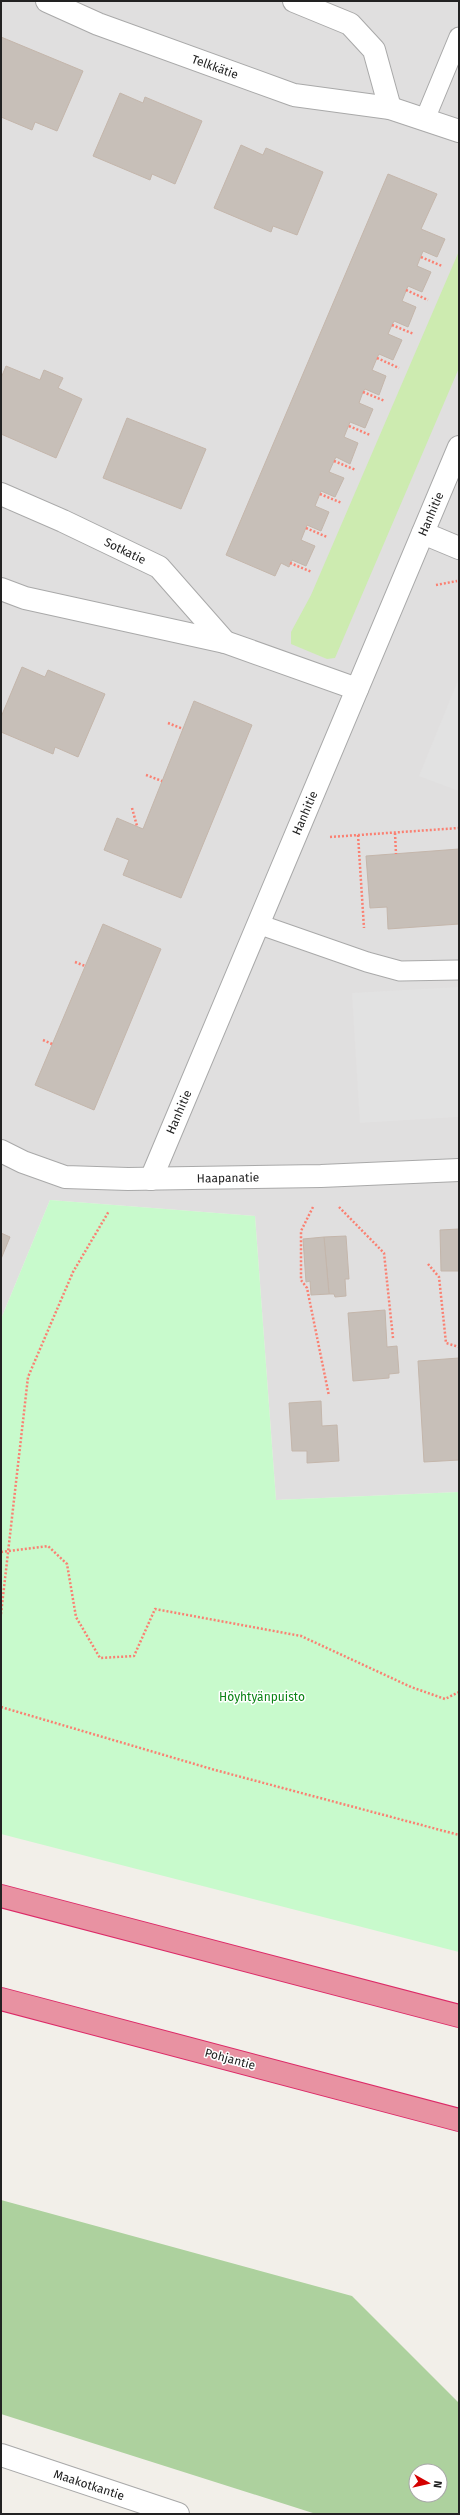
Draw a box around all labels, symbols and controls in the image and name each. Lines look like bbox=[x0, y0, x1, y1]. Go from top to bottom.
street label: Telkkätie bbox=[190, 52, 240, 82]
street label: Hanhitie bbox=[415, 490, 447, 538]
street label: Sotkatie bbox=[102, 535, 148, 567]
street label: Hanhitie bbox=[289, 789, 321, 837]
street label: Hanhitie bbox=[163, 1088, 195, 1136]
street label: Haapanatie bbox=[197, 1170, 259, 1186]
park label: Höyhtyänpuisto bbox=[219, 1690, 305, 1704]
street label: Pohjantie bbox=[203, 2046, 257, 2072]
north arrow bbox=[408, 2463, 448, 2503]
street label: Maakotkantie bbox=[52, 2467, 126, 2503]
text: N bbox=[430, 2480, 444, 2489]

